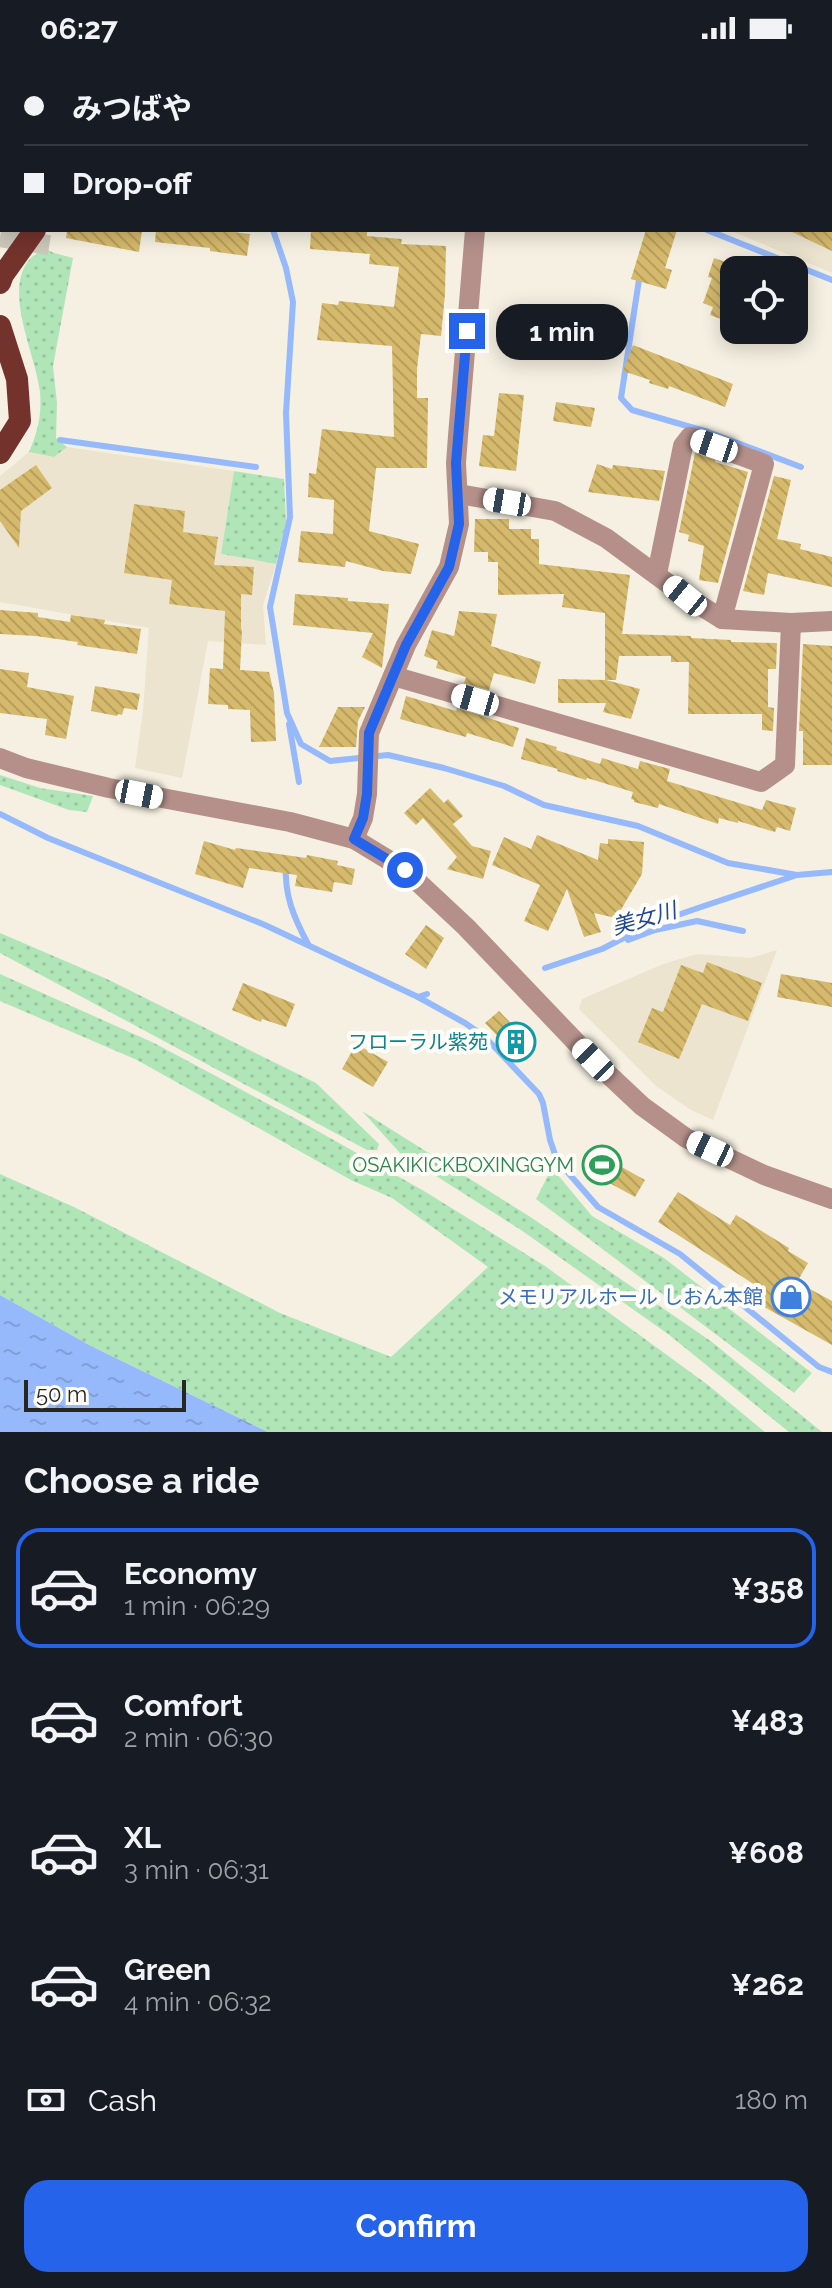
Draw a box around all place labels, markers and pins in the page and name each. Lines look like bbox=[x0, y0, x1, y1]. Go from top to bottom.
building icon: フローラル紫苑 bbox=[495, 1021, 537, 1063]
place label: フローラル紫苑 bbox=[348, 1030, 488, 1054]
sports icon: OSAKIKICKBOXINGGYM bbox=[581, 1144, 623, 1186]
place label: OSAKIKICKBOXINGGYM bbox=[352, 1153, 574, 1177]
shop icon: メモリアルホール しおん本館 bbox=[770, 1276, 812, 1318]
place label: メモリアルホール しおん本館 bbox=[498, 1285, 763, 1309]

